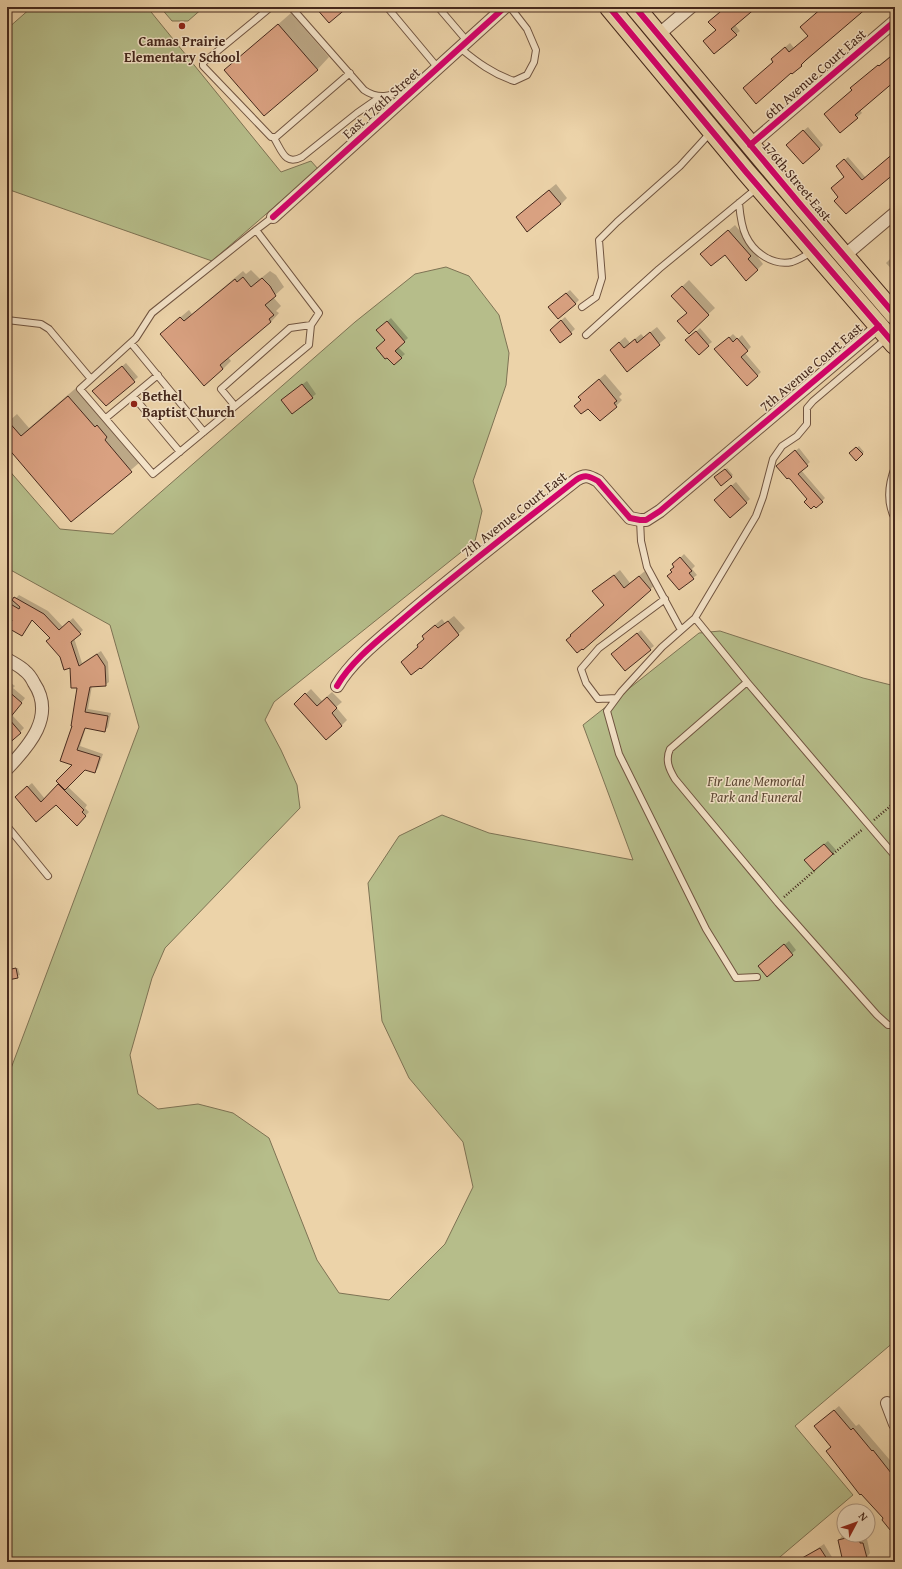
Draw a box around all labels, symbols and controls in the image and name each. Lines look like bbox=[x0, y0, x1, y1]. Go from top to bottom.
marker: Camas Prairie Elementary School bbox=[177, 21, 187, 31]
street label: 6th Avenue Court East bbox=[760, 24, 870, 124]
place label: Camas Prairie Elementary School bbox=[124, 31, 241, 67]
street label: East 176th Street bbox=[338, 62, 424, 143]
street label: 176th Street East bbox=[758, 137, 836, 225]
street label: 7th Avenue Court East bbox=[755, 318, 867, 416]
place label: Bethel Baptist Church bbox=[142, 386, 236, 422]
marker: Bethel Baptist Church bbox=[129, 399, 139, 409]
street label: 7th Avenue Court East bbox=[457, 466, 571, 562]
park label: Fir Lane Memorial Park and Funeral bbox=[706, 771, 805, 807]
north arrow bbox=[836, 1503, 876, 1543]
text: N bbox=[855, 1508, 872, 1525]

